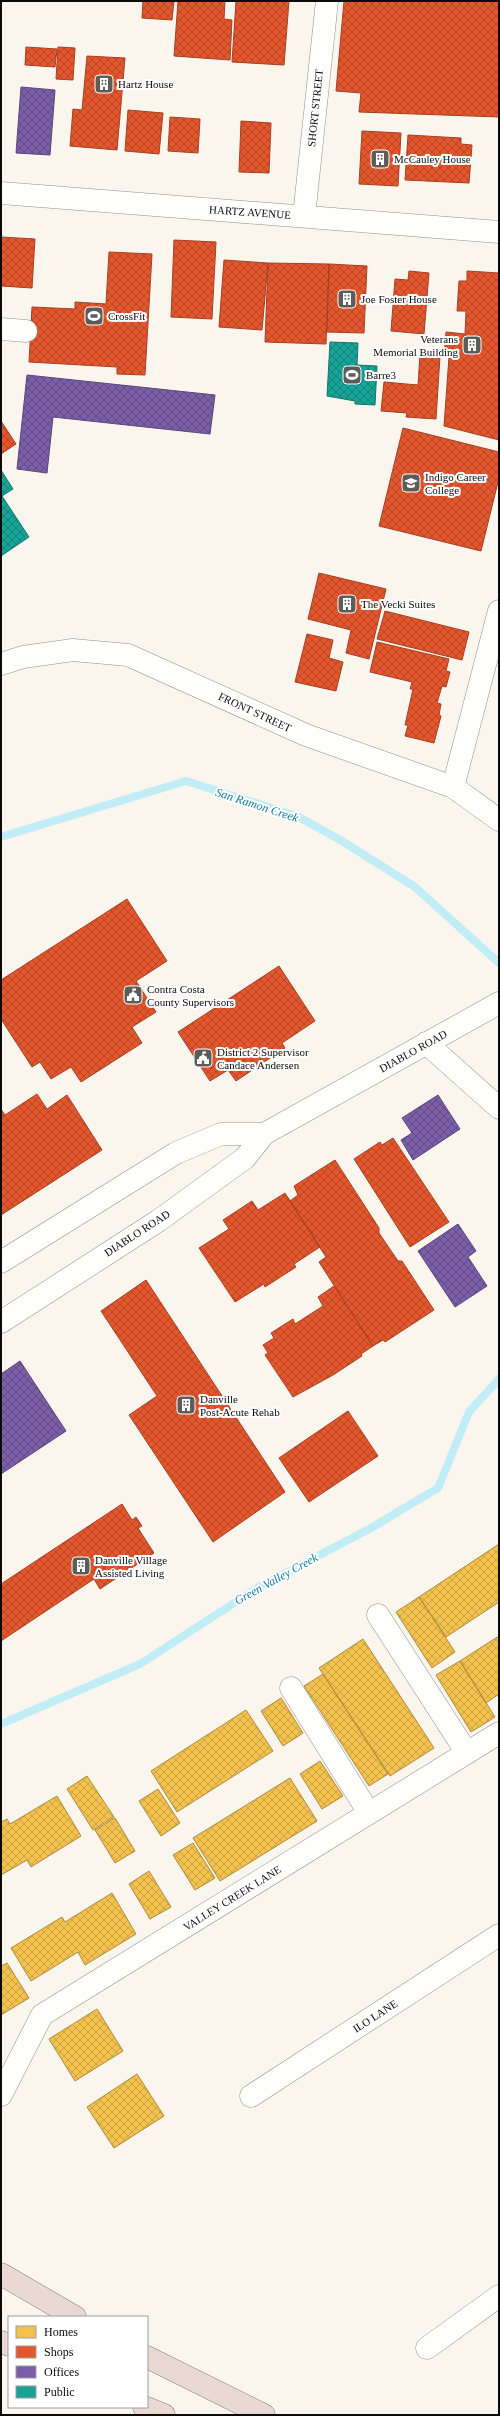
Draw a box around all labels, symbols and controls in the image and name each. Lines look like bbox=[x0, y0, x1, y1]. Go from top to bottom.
street label: SHORT STREET bbox=[305, 68, 325, 148]
building icon: Hartz House bbox=[93, 73, 115, 95]
place label: Hartz House bbox=[118, 78, 173, 90]
building icon: McCauley House bbox=[369, 148, 391, 170]
place label: McCauley House bbox=[394, 153, 471, 165]
street label: HARTZ AVENUE bbox=[209, 203, 292, 221]
building icon: Joe Foster House bbox=[336, 288, 358, 310]
place label: Joe Foster House bbox=[361, 293, 437, 305]
sports icon: CrossFit bbox=[83, 305, 105, 327]
place label: CrossFit bbox=[108, 310, 145, 322]
place label: Veterans Memorial Building bbox=[373, 333, 458, 358]
building icon: Veterans Memorial Building bbox=[461, 334, 483, 356]
sports icon: Barre3 bbox=[341, 364, 363, 386]
place label: Barre3 bbox=[366, 369, 396, 381]
place label: Indigo Career College bbox=[425, 471, 486, 496]
school or university icon: Indigo Career College bbox=[400, 472, 422, 494]
building icon: The Vecki Suites bbox=[336, 593, 358, 615]
place label: The Vecki Suites bbox=[361, 598, 435, 610]
street label: FRONT STREET bbox=[217, 690, 294, 734]
water label: San Ramon Creek bbox=[214, 785, 301, 825]
place label: Contra Costa County Supervisors bbox=[147, 983, 234, 1008]
public building icon: Contra Costa County Supervisors bbox=[122, 984, 144, 1006]
street label: DIABLO ROAD bbox=[377, 1027, 449, 1075]
place label: District 2 Supervisor Candace Andersen bbox=[217, 1046, 309, 1071]
public building icon: District 2 Supervisor Candace Andersen bbox=[192, 1047, 214, 1069]
street label: DIABLO ROAD bbox=[102, 1207, 172, 1259]
place label: Danville Post-Acute Rehab bbox=[200, 1393, 280, 1418]
building icon: Danville Post-Acute Rehab bbox=[175, 1394, 197, 1416]
water label: Green Valley Creek bbox=[232, 1550, 321, 1608]
place label: Danville Village Assisted Living bbox=[95, 1554, 167, 1579]
building icon: Danville Village Assisted Living bbox=[70, 1555, 92, 1577]
street label: VALLEY CREEK LANE bbox=[181, 1863, 283, 1933]
street label: ILO LANE bbox=[351, 1997, 400, 2035]
legend bbox=[8, 2316, 148, 2408]
text: Homes bbox=[44, 2325, 78, 2339]
text: Shops bbox=[44, 2345, 74, 2359]
text: Offices bbox=[44, 2365, 79, 2379]
text: Public bbox=[44, 2385, 75, 2399]

